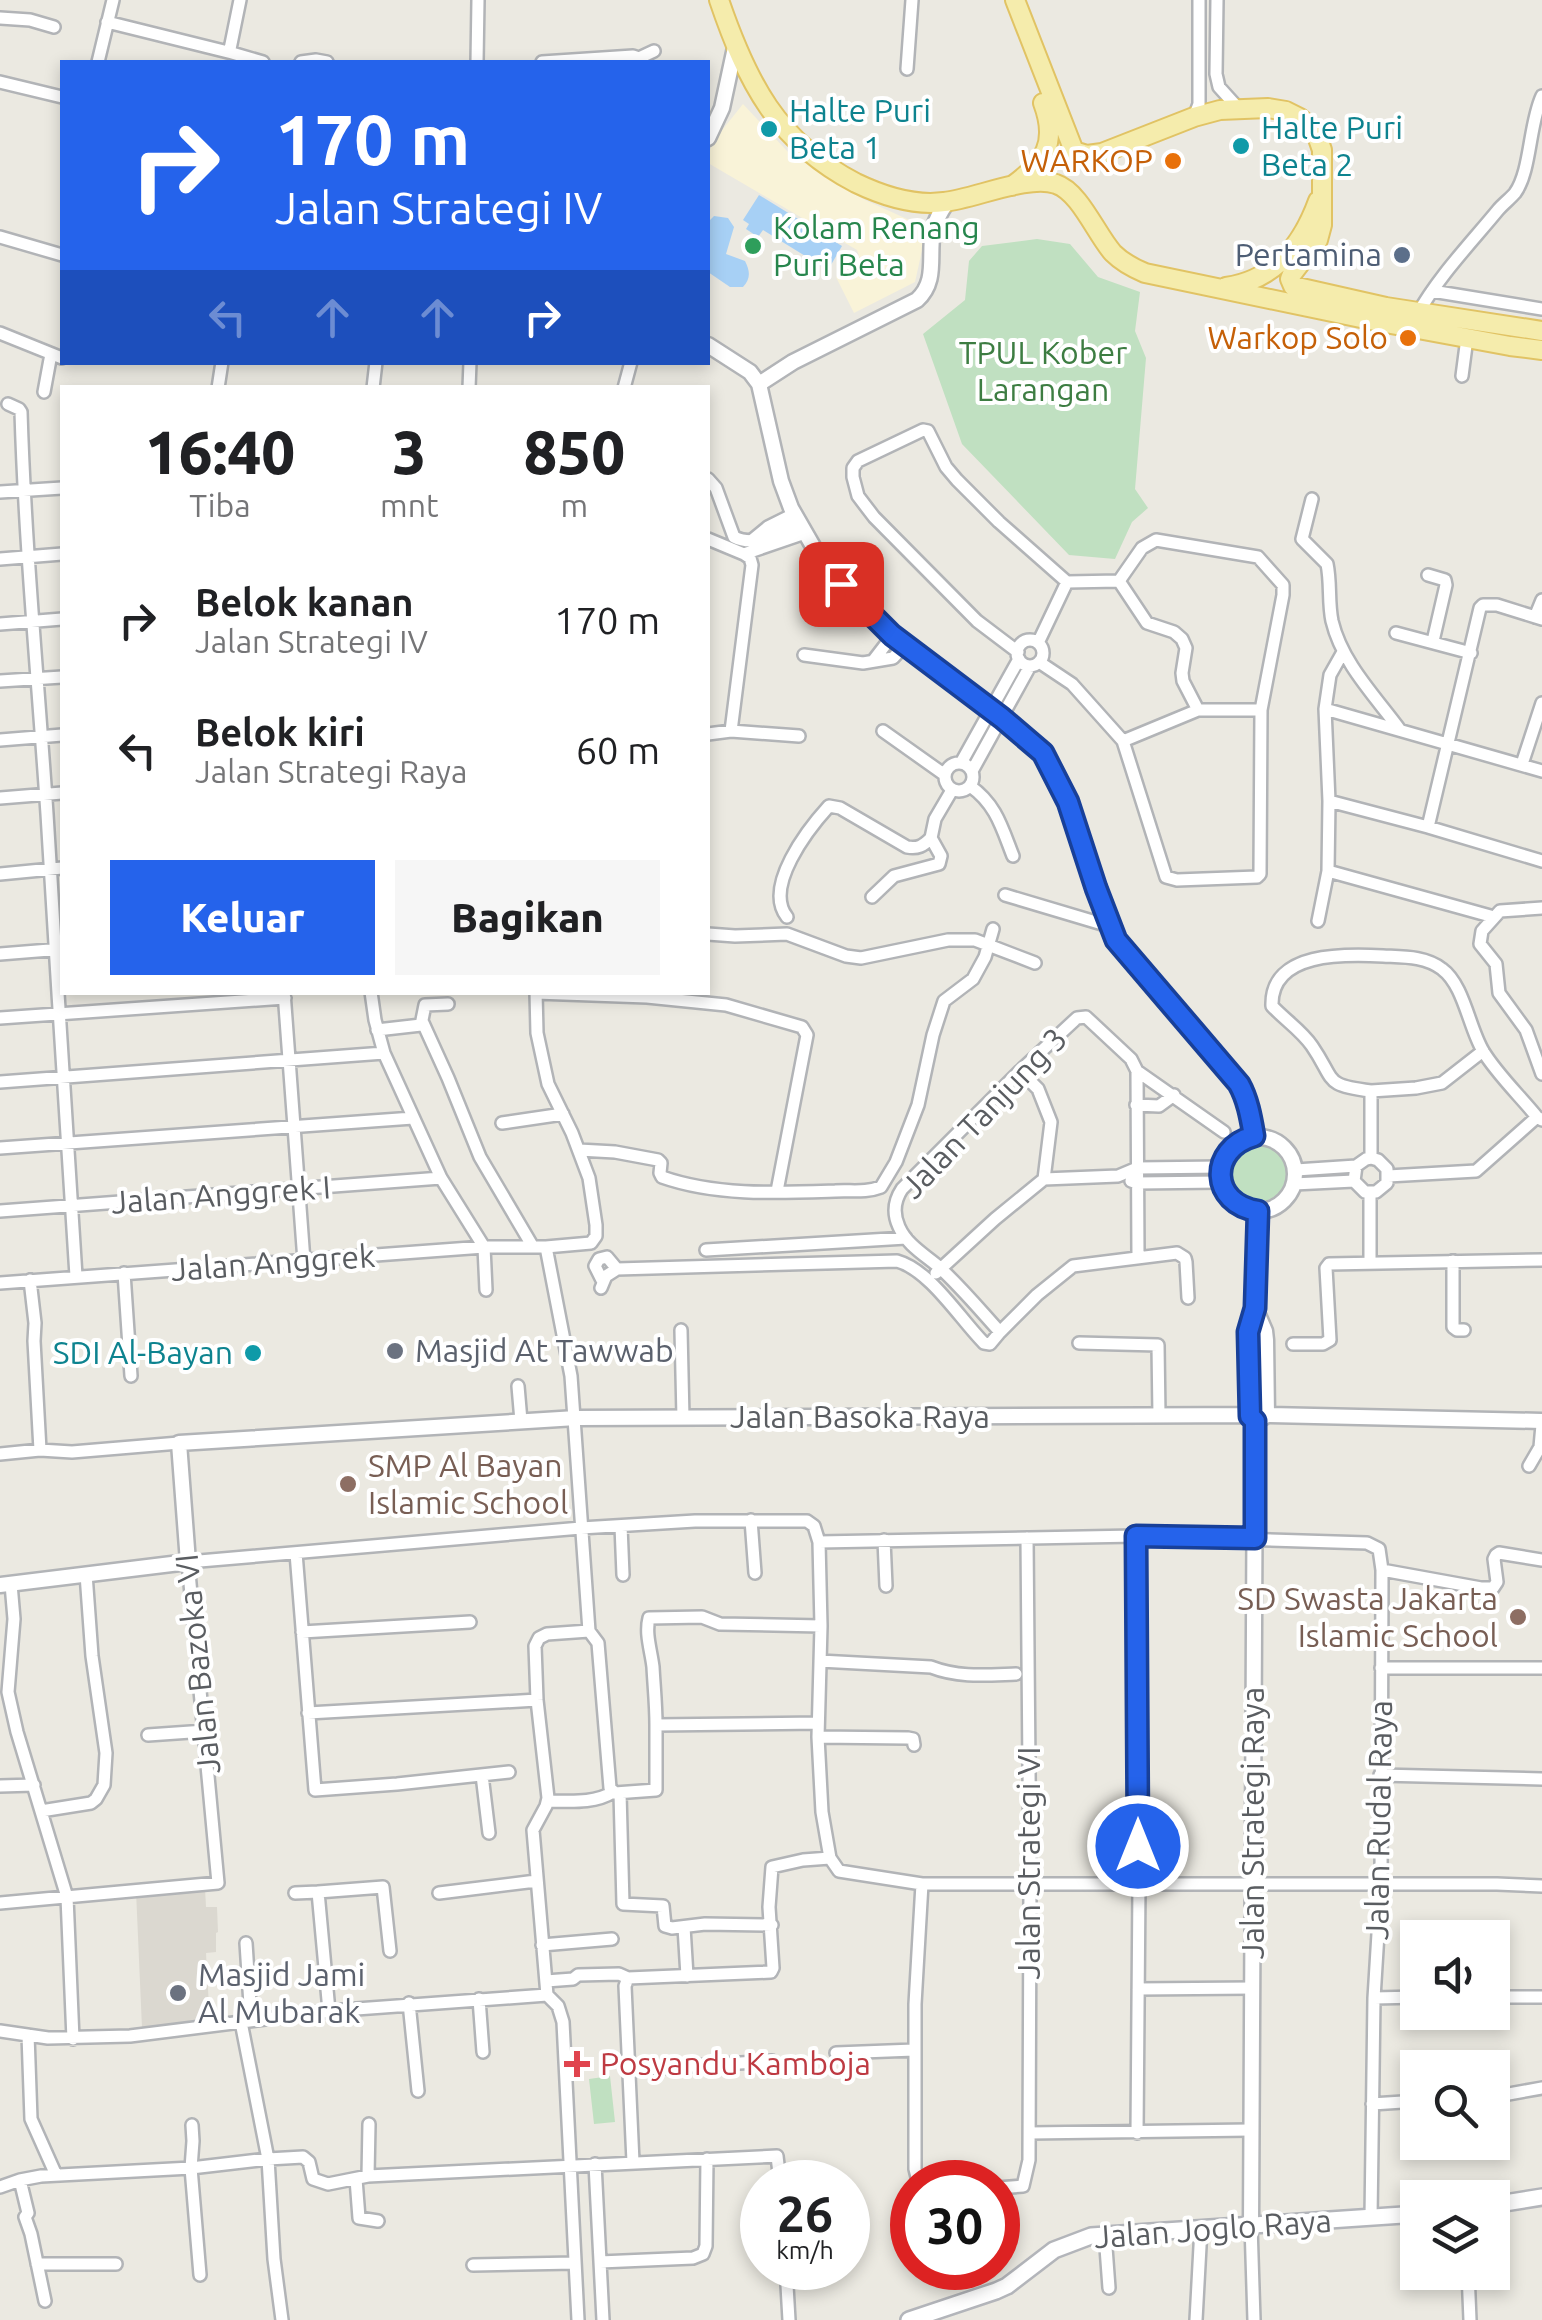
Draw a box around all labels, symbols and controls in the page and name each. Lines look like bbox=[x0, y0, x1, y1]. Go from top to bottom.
place label: Halte Puri Beta 1 bbox=[789, 92, 931, 165]
icon: right bbox=[110, 100, 240, 230]
text: 170 m bbox=[275, 100, 470, 178]
place label: Halte Puri Beta 2 bbox=[1261, 109, 1403, 182]
marker: Halte Puri Beta 1 bbox=[758, 118, 780, 140]
marker: Halte Puri Beta 2 bbox=[1230, 135, 1252, 157]
place label: WARKOP bbox=[1020, 142, 1153, 178]
marker: WARKOP bbox=[1162, 150, 1184, 172]
text: Jalan Strategi IV bbox=[275, 182, 602, 233]
place label: Kolam Renang Puri Beta bbox=[773, 209, 980, 282]
marker: Kolam Renang Puri Beta bbox=[742, 235, 764, 257]
place label: Pertamina bbox=[1235, 236, 1382, 272]
marker: Pertamina bbox=[1391, 244, 1413, 266]
icon: left bbox=[200, 290, 255, 345]
icon: ahead bbox=[305, 290, 360, 345]
icon: ahead bbox=[410, 290, 465, 345]
icon: right bbox=[515, 290, 570, 345]
place label: Warkop Solo bbox=[1208, 319, 1388, 355]
marker: Warkop Solo bbox=[1397, 327, 1419, 349]
park label: TPUL Kober Larangan bbox=[959, 334, 1127, 407]
text: 16:40 bbox=[145, 418, 295, 485]
text: 3 bbox=[392, 418, 426, 485]
text: 850 bbox=[524, 418, 625, 485]
text: Tiba bbox=[189, 487, 251, 523]
text: mnt bbox=[380, 487, 439, 523]
text: m bbox=[560, 487, 588, 523]
pin bbox=[799, 542, 884, 627]
icon: arrive bbox=[814, 557, 869, 612]
text: Belok kanan bbox=[195, 581, 414, 623]
icon: right bbox=[110, 593, 165, 648]
text: 170 m bbox=[554, 599, 660, 641]
text: Jalan Strategi IV bbox=[195, 623, 428, 659]
text: Belok kiri bbox=[195, 711, 365, 753]
icon: left bbox=[110, 723, 165, 778]
text: 60 m bbox=[576, 729, 660, 771]
text: Jalan Strategi Raya bbox=[195, 753, 467, 789]
button: Keluar bbox=[110, 860, 375, 975]
button: Bagikan bbox=[395, 860, 660, 975]
street label: Jalan Tanjung 3 bbox=[893, 1020, 1073, 1205]
street label: Jalan Anggrek I bbox=[110, 1168, 332, 1220]
street label: Jalan Anggrek bbox=[170, 1237, 376, 1287]
place label: Masjid At Tawwab bbox=[415, 1332, 674, 1368]
place label: SDI Al-Bayan bbox=[53, 1334, 233, 1370]
marker: Masjid At Tawwab bbox=[384, 1340, 406, 1362]
marker: SDI Al-Bayan bbox=[242, 1342, 264, 1364]
street label: Jalan Basoka Raya bbox=[730, 1398, 990, 1434]
place label: SMP Al Bayan Islamic School bbox=[368, 1447, 568, 1520]
marker: SMP Al Bayan Islamic School bbox=[337, 1473, 359, 1495]
street label: Jalan Bazoka VI bbox=[168, 1552, 226, 1776]
place label: SD Swasta Jakarta Islamic School bbox=[1237, 1580, 1498, 1653]
marker: SD Swasta Jakarta Islamic School bbox=[1507, 1606, 1529, 1628]
street label: Jalan Strategi Raya bbox=[1234, 1687, 1270, 1959]
street label: Jalan Rudal Raya bbox=[1358, 1700, 1398, 1940]
street label: Jalan Strategi VI bbox=[1010, 1747, 1046, 1979]
position arrow bbox=[1086, 1794, 1190, 1898]
map controls bbox=[1400, 1920, 1510, 2290]
button: sound bbox=[1400, 1920, 1510, 2030]
place label: Masjid Jami Al Mubarak bbox=[198, 1956, 365, 2029]
marker: Masjid Jami Al Mubarak bbox=[167, 1982, 189, 2004]
place label: Posyandu Kamboja bbox=[600, 2045, 871, 2081]
button: search bbox=[1400, 2050, 1510, 2160]
marker: Posyandu Kamboja bbox=[564, 2051, 590, 2077]
speed limit sign: 30 bbox=[890, 2160, 1020, 2290]
button: layers bbox=[1400, 2180, 1510, 2290]
text: 26 bbox=[777, 2185, 833, 2241]
street label: Jalan Joglo Raya bbox=[1093, 2202, 1333, 2254]
text: km/h bbox=[776, 2236, 834, 2264]

